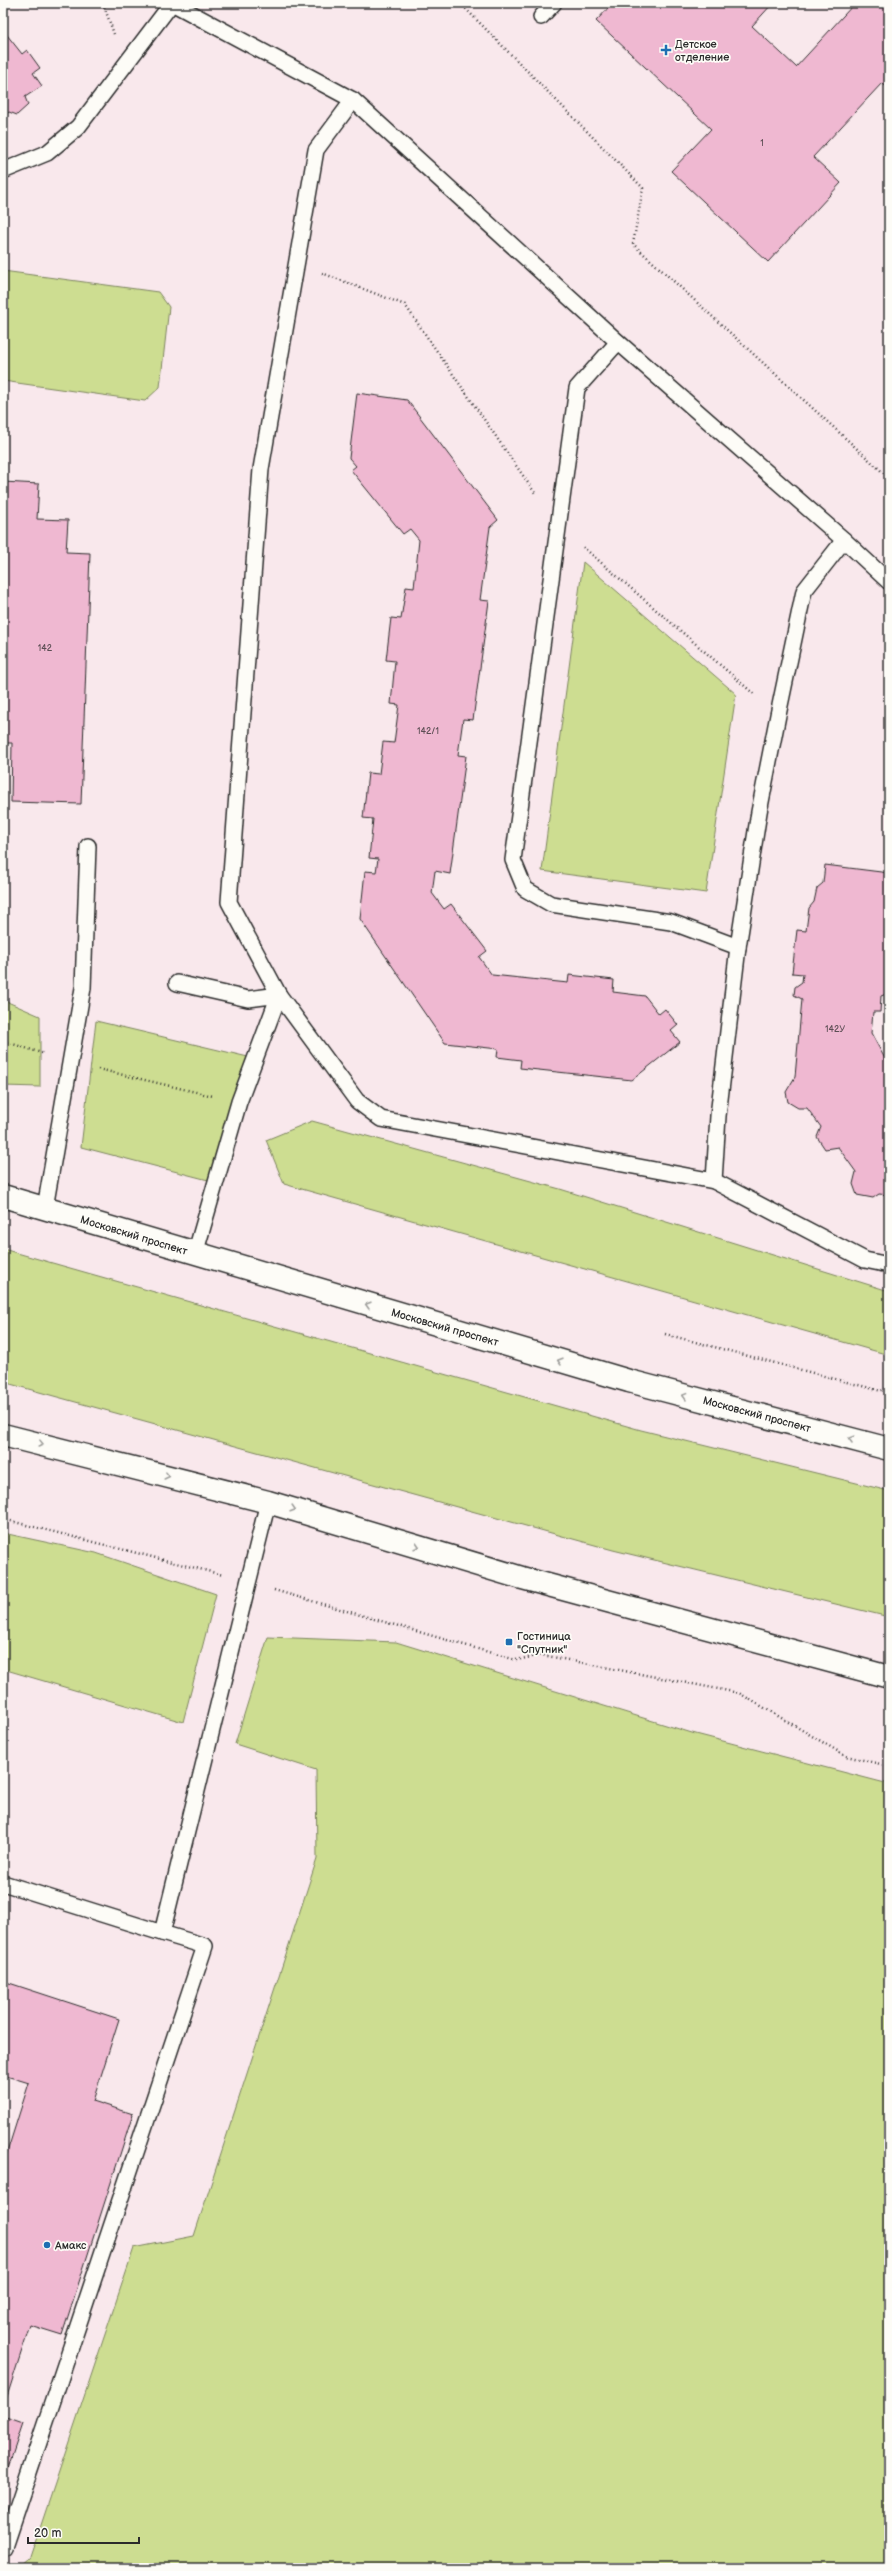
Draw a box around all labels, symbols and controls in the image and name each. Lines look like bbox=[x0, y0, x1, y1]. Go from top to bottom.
place label: Детское отделение bbox=[675, 38, 729, 64]
marker: Детское отделение bbox=[660, 44, 672, 56]
house number: 1 bbox=[760, 138, 764, 149]
house number: 142 bbox=[38, 643, 53, 654]
house number: 142/1 bbox=[417, 726, 439, 737]
house number: 142У bbox=[825, 1024, 845, 1035]
street label: Московский проспект bbox=[79, 1213, 189, 1258]
one-way arrow bbox=[364, 1301, 371, 1310]
street label: Московский проспект bbox=[390, 1306, 500, 1349]
one-way arrow bbox=[556, 1357, 563, 1366]
one-way arrow bbox=[682, 1392, 688, 1400]
street label: Московский проспект bbox=[701, 1394, 812, 1435]
one-way arrow bbox=[848, 1435, 855, 1444]
one-way arrow bbox=[37, 1439, 44, 1448]
one-way arrow bbox=[163, 1471, 170, 1480]
one-way arrow bbox=[289, 1504, 296, 1513]
one-way arrow bbox=[413, 1541, 420, 1550]
place label: Гостиница "Спутник" bbox=[517, 1630, 571, 1656]
marker: Гостиница "Спутник" bbox=[504, 1637, 514, 1647]
place label: Амакс bbox=[54, 2239, 87, 2252]
marker: Амакс bbox=[42, 2240, 52, 2250]
scale bar bbox=[28, 2519, 139, 2545]
text: 20 m bbox=[34, 2526, 61, 2541]

